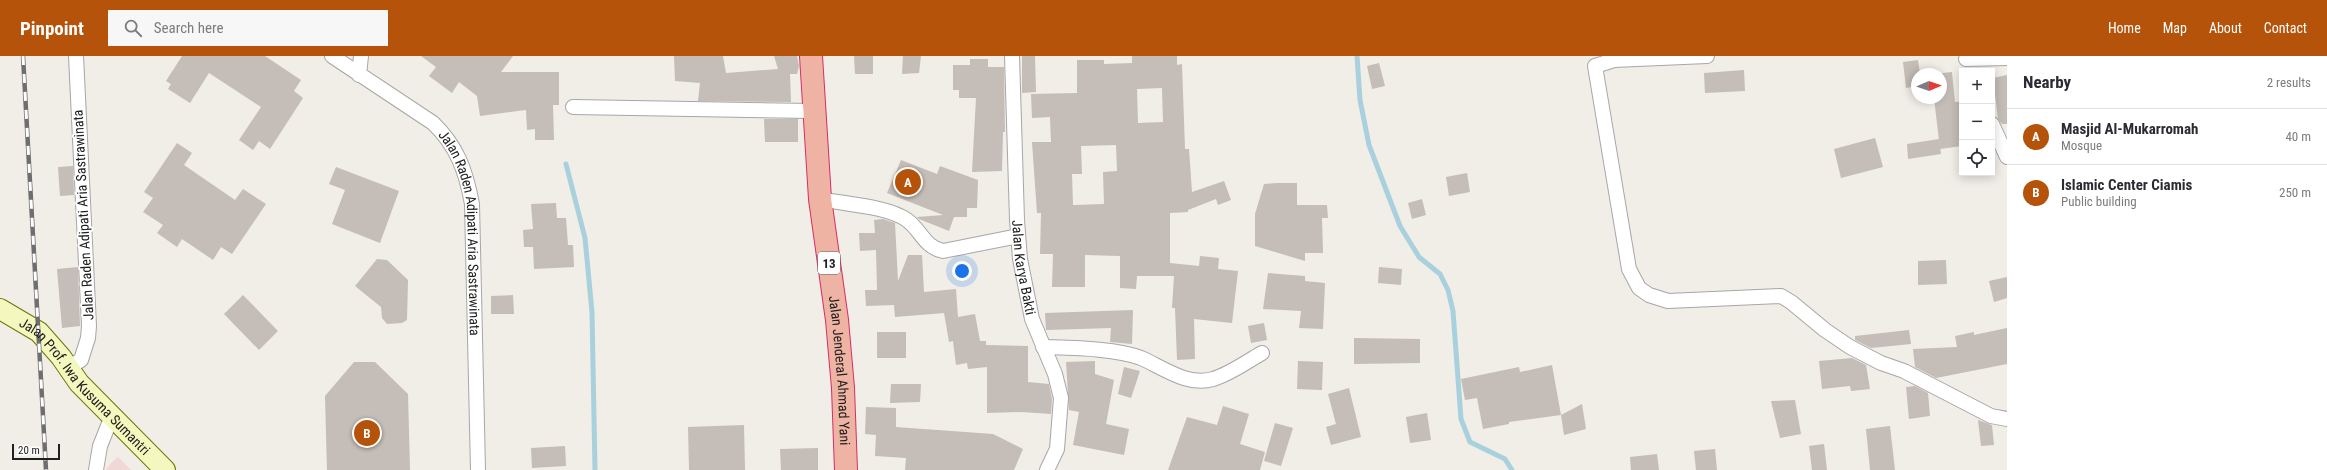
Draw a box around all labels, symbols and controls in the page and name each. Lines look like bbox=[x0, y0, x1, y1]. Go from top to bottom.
search box bbox=[108, 10, 388, 46]
text: Pinpoint bbox=[20, 17, 84, 40]
icon: search bbox=[122, 17, 144, 39]
text: Search here bbox=[154, 19, 224, 37]
text: Home bbox=[2108, 20, 2141, 36]
text: Map bbox=[2163, 20, 2187, 36]
text: About bbox=[2209, 20, 2242, 36]
text: Contact bbox=[2264, 20, 2307, 36]
north arrow bbox=[1911, 68, 1947, 104]
map controls bbox=[1959, 68, 1995, 176]
button: + bbox=[1959, 68, 1995, 104]
text: Nearby bbox=[2023, 72, 2071, 92]
text: 2 results bbox=[2267, 75, 2311, 90]
button: − bbox=[1959, 104, 1995, 140]
street label: Jalan Raden Adipati Aria Sastrawinata bbox=[69, 109, 97, 321]
text: Masjid Al-Mukarromah bbox=[2061, 120, 2198, 138]
street label: Jalan Raden Adipati Aria Sastrawinata bbox=[435, 127, 483, 336]
text: A bbox=[2032, 129, 2040, 144]
text: 40 m bbox=[2285, 129, 2311, 144]
text: Mosque bbox=[2061, 138, 2102, 153]
button: locate bbox=[1959, 140, 1995, 176]
pin: A bbox=[895, 167, 921, 197]
text: Islamic Center Ciamis bbox=[2061, 176, 2192, 194]
text: B bbox=[2032, 185, 2040, 200]
text: 250 m bbox=[2279, 185, 2311, 200]
text: Public building bbox=[2061, 194, 2137, 209]
street label: Jalan Karya Bakti bbox=[1009, 219, 1039, 316]
road number: 13 bbox=[818, 252, 840, 274]
your location bbox=[952, 261, 972, 281]
street label: Jalan Jenderal Ahmad Yani bbox=[826, 295, 853, 446]
street label: Jalan Prof. Iwa Kusuma Sumantri bbox=[17, 314, 153, 458]
pin: B bbox=[354, 418, 380, 448]
scale bar bbox=[12, 442, 60, 461]
text: 20 m bbox=[18, 444, 40, 457]

